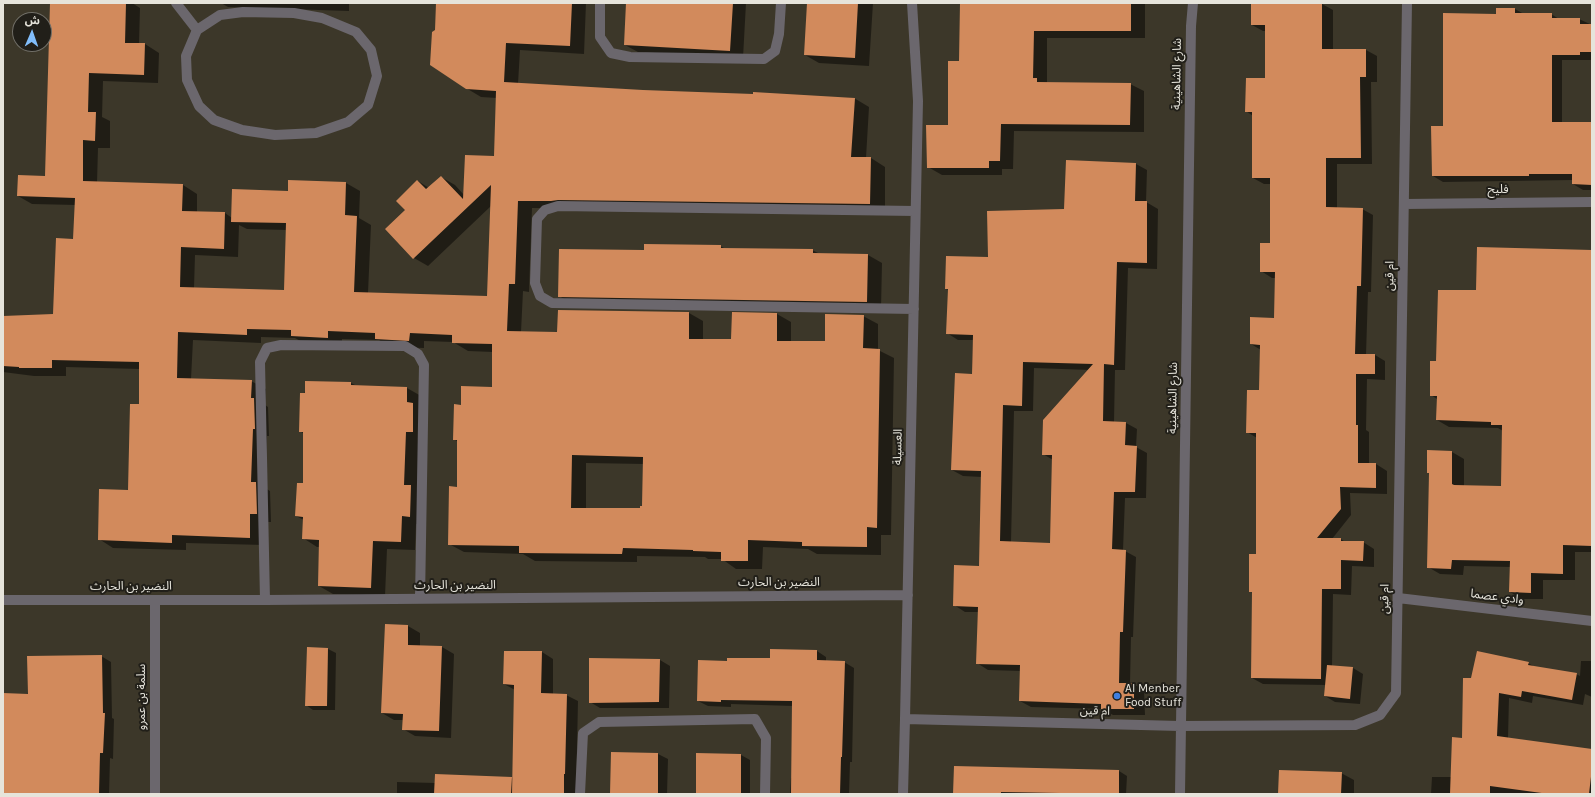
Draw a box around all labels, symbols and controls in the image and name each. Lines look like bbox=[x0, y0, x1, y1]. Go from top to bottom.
north arrow bbox=[12, 12, 52, 52]
text: ش bbox=[25, 14, 40, 27]
street label: شارع الشاهينية bbox=[1169, 38, 1185, 110]
street label: فليح bbox=[1487, 183, 1509, 197]
street label: ام قين bbox=[1383, 261, 1397, 291]
street label: شارع الشاهينية bbox=[1165, 362, 1181, 434]
street label: العسيلة bbox=[890, 429, 906, 465]
street label: النضير بن الحارث bbox=[738, 576, 820, 590]
street label: النضير بن الحارث bbox=[414, 579, 496, 593]
street label: النضير بن الحارث bbox=[90, 580, 172, 594]
street label: ام قين bbox=[1378, 584, 1392, 614]
street label: وادي عصما bbox=[1469, 587, 1525, 607]
street label: سلمة بن عمرو bbox=[135, 664, 149, 730]
place label: Al Menber Food Stuff bbox=[1125, 682, 1181, 710]
marker: Al Menber Food Stuff bbox=[1112, 691, 1122, 701]
street label: ام قين bbox=[1080, 703, 1110, 719]

